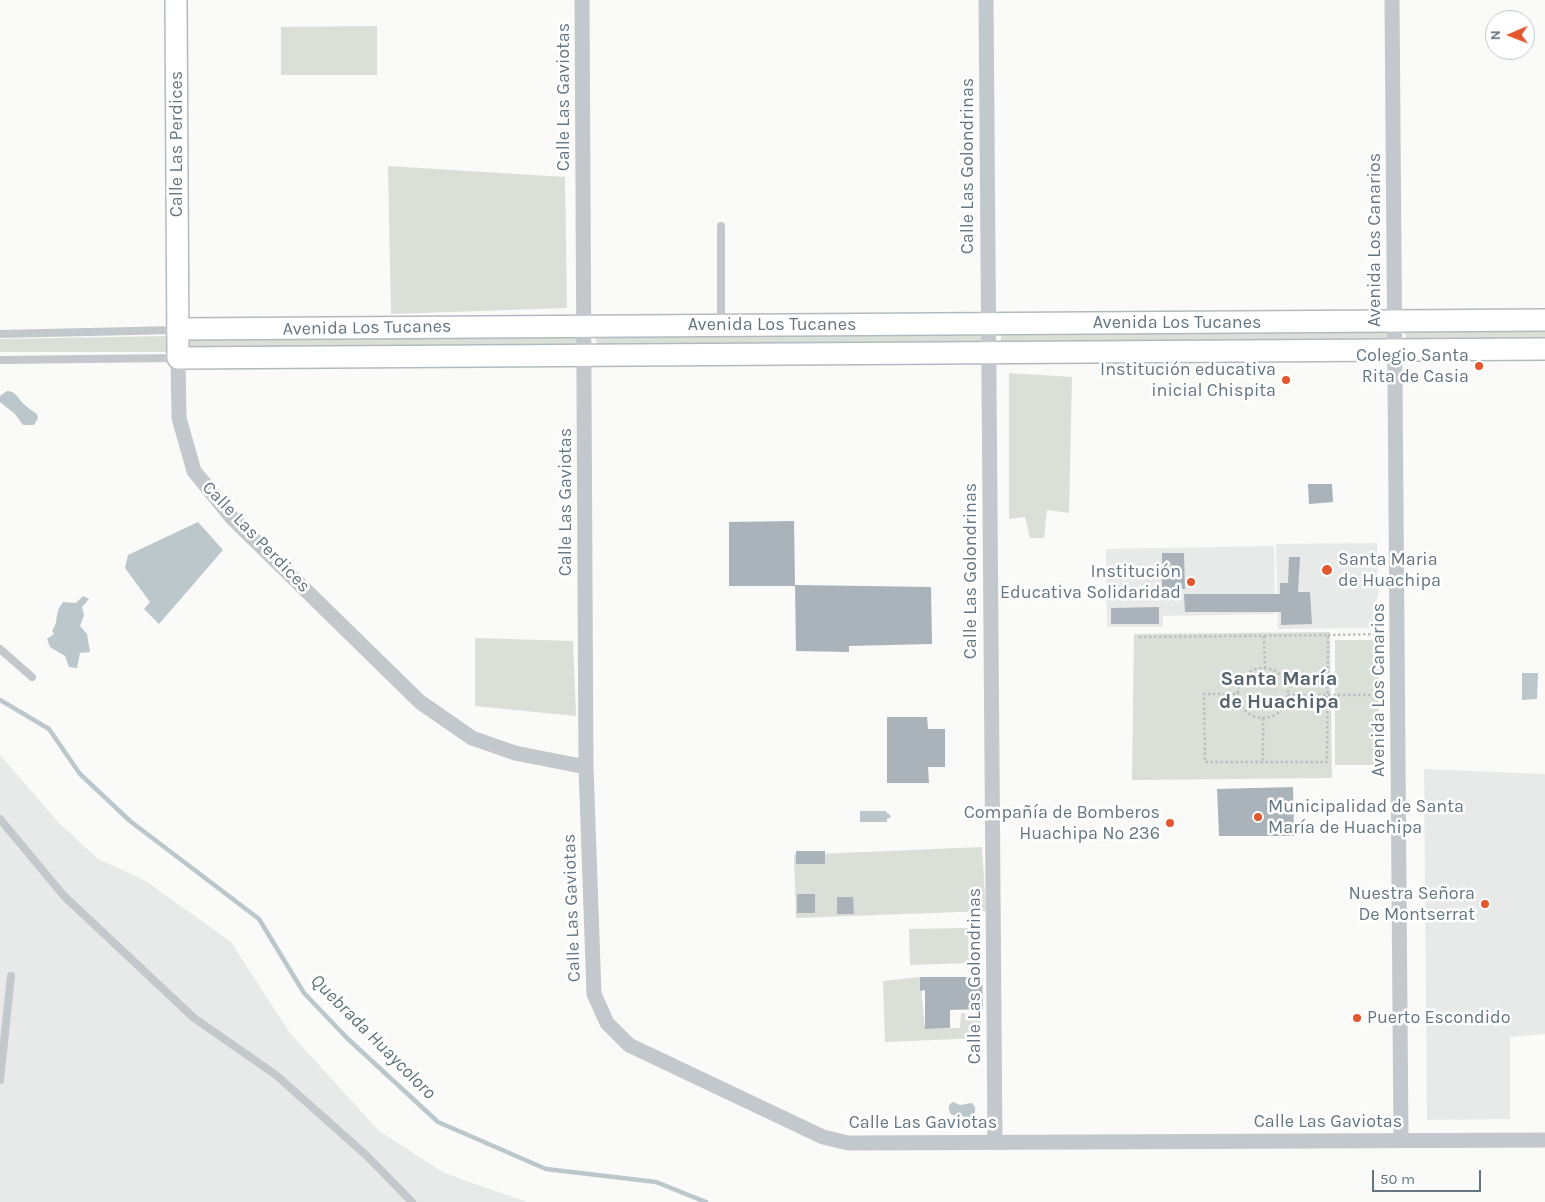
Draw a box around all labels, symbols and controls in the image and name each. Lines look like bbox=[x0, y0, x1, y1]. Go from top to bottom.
north arrow bbox=[1485, 10, 1535, 60]
street label: Calle Las Gaviotas bbox=[553, 23, 575, 171]
text: N bbox=[1487, 30, 1504, 40]
street label: Calle Las Perdices bbox=[166, 71, 188, 217]
street label: Calle Las Golondrinas bbox=[957, 78, 979, 254]
street label: Avenida Los Canarios bbox=[1364, 153, 1386, 327]
street label: Avenida Los Tucanes bbox=[1093, 312, 1261, 334]
street label: Avenida Los Tucanes bbox=[688, 314, 856, 336]
street label: Avenida Los Tucanes bbox=[282, 316, 452, 340]
place label: Colegio Santa Rita de Casia bbox=[1356, 345, 1469, 388]
place label: Institución educativa inicial Chispita bbox=[1100, 359, 1276, 402]
marker: Colegio Santa Rita de Casia bbox=[1473, 360, 1485, 372]
marker: Institución educativa inicial Chispita bbox=[1280, 374, 1292, 386]
street label: Calle Las Gaviotas bbox=[555, 428, 577, 576]
street label: Calle Las Perdices bbox=[197, 477, 315, 597]
street label: Calle Las Golondrinas bbox=[960, 483, 982, 659]
place label: Santa Maria de Huachipa bbox=[1338, 549, 1441, 592]
place label: Institución Educativa Solidaridad bbox=[1000, 561, 1181, 604]
marker: Santa Maria de Huachipa bbox=[1320, 563, 1334, 577]
marker: Institución Educativa Solidaridad bbox=[1185, 576, 1197, 588]
street label: Avenida Los Canarios bbox=[1368, 603, 1390, 777]
district label: Santa María de Huachipa bbox=[1219, 667, 1339, 714]
place label: Municipalidad de Santa María de Huachipa bbox=[1268, 796, 1464, 839]
place label: Compañía de Bomberos Huachipa Nº 236 bbox=[964, 802, 1160, 844]
marker: Municipalidad de Santa María de Huachipa bbox=[1252, 811, 1264, 823]
marker: Compañía de Bomberos Huachipa Nº 236 bbox=[1164, 817, 1176, 829]
street label: Calle Las Gaviotas bbox=[559, 833, 585, 983]
place label: Nuestra Señora De Montserrat bbox=[1348, 883, 1475, 926]
street label: Calle Las Golondrinas bbox=[964, 888, 986, 1064]
marker: Nuestra Señora De Montserrat bbox=[1479, 898, 1491, 910]
water label: Quebrada Huaycoloro bbox=[306, 970, 440, 1104]
place label: Puerto Escondido bbox=[1367, 1007, 1511, 1029]
marker: Puerto Escondido bbox=[1351, 1012, 1363, 1024]
street label: Calle Las Gaviotas bbox=[1254, 1111, 1402, 1133]
street label: Calle Las Gaviotas bbox=[849, 1112, 997, 1134]
scale bar bbox=[1375, 1160, 1484, 1192]
text: 50 m bbox=[1380, 1170, 1415, 1188]

